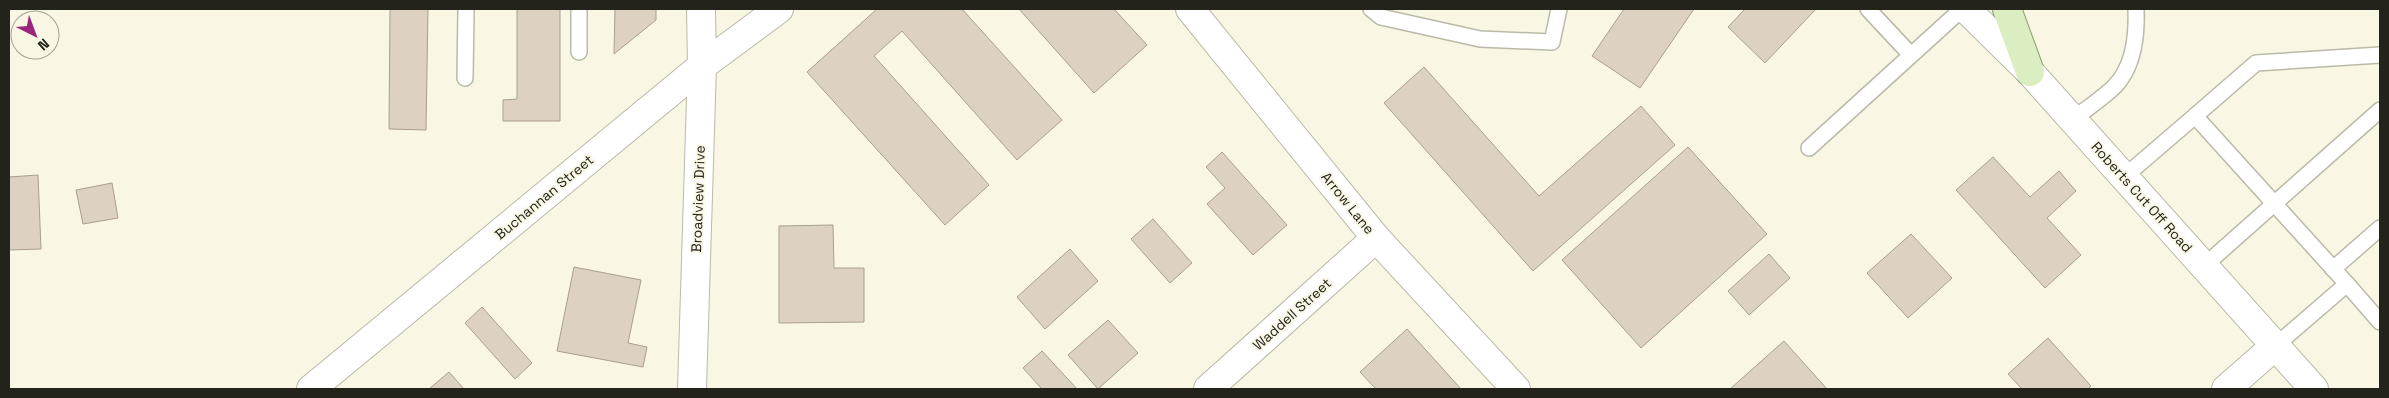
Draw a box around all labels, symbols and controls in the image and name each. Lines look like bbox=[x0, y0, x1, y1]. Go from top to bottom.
north arrow bbox=[10, 10, 60, 60]
text: N bbox=[34, 35, 53, 54]
street label: Roberts Cut Off Road bbox=[2087, 138, 2197, 256]
street label: Broadview Drive bbox=[687, 145, 709, 253]
street label: Buchannan Street bbox=[491, 151, 597, 243]
street label: Arrow Lane bbox=[1317, 168, 1379, 238]
street label: Waddell Street bbox=[1249, 274, 1335, 354]

